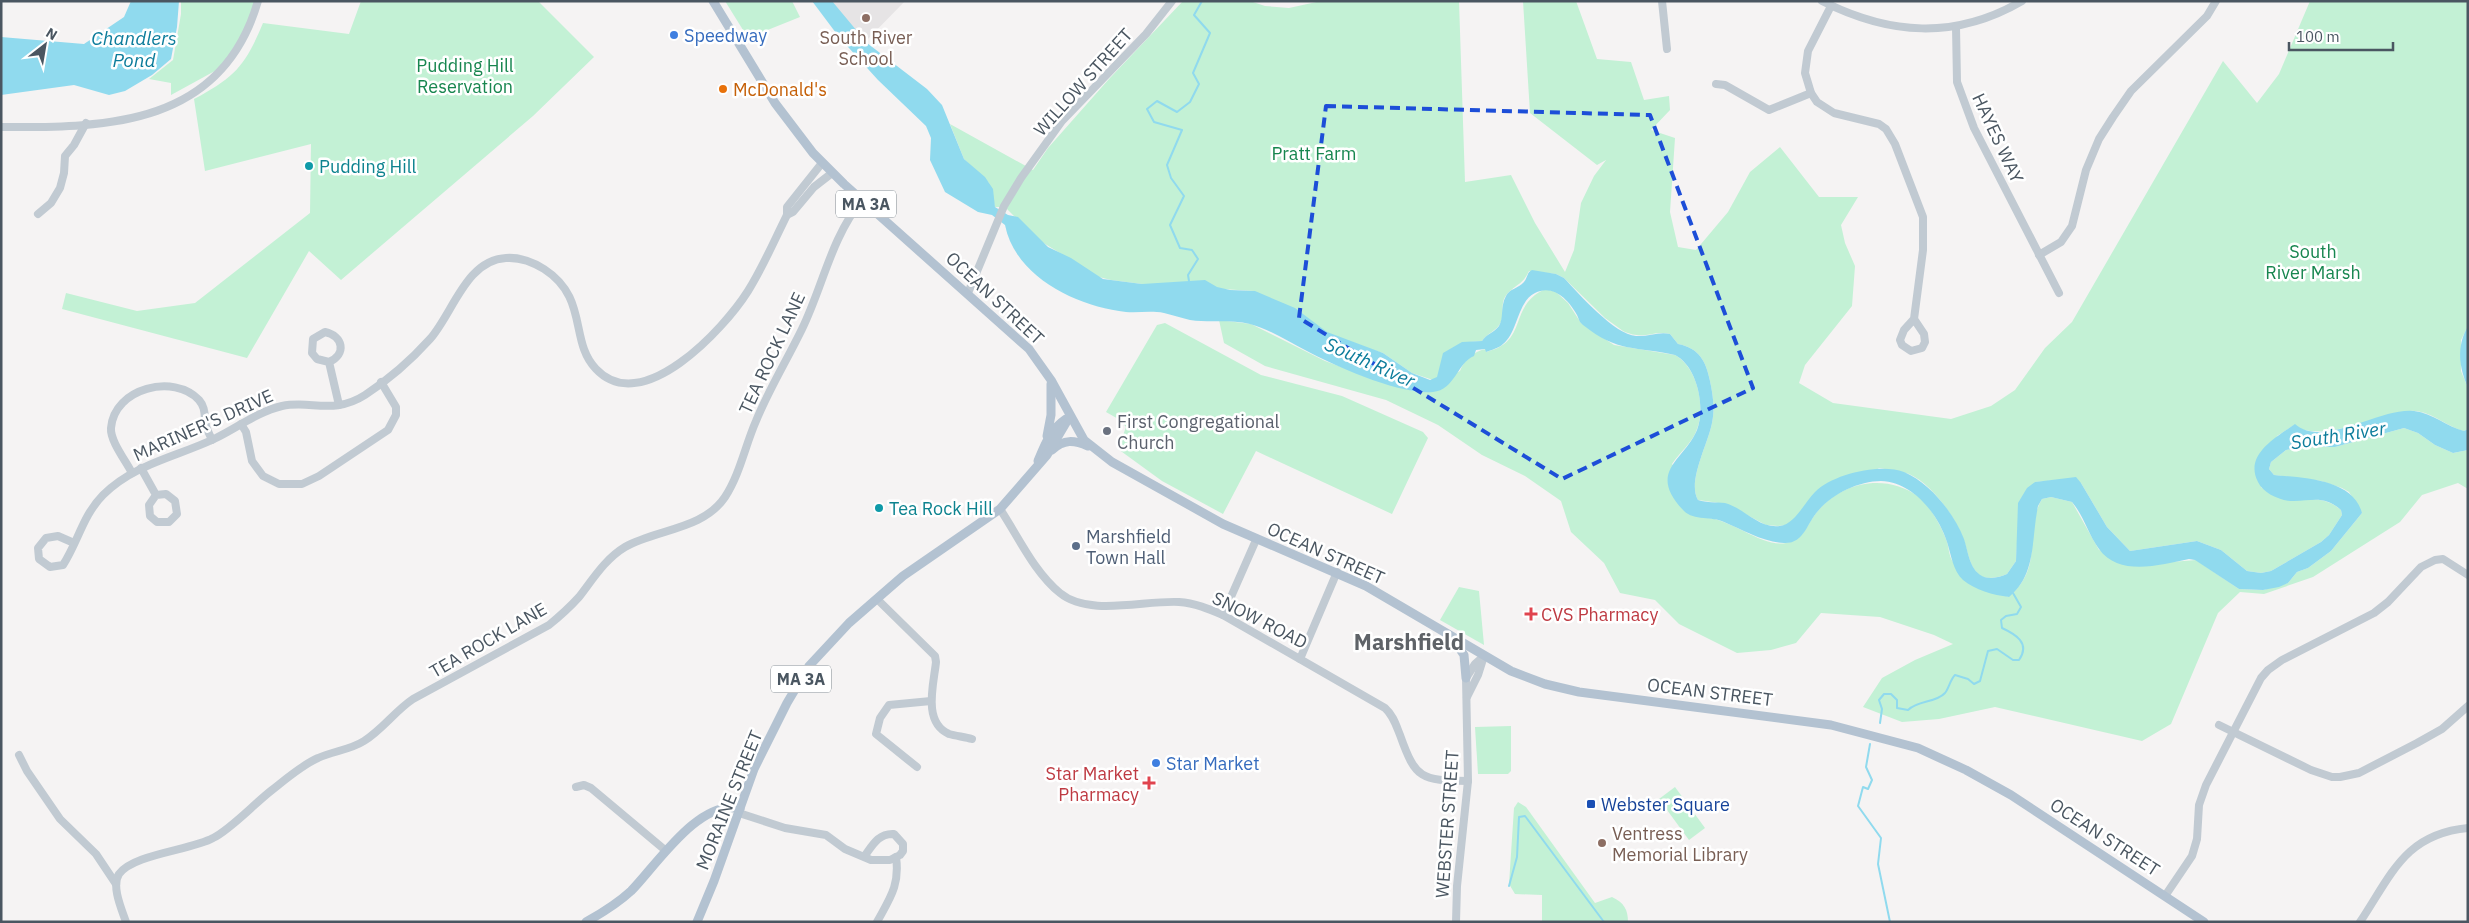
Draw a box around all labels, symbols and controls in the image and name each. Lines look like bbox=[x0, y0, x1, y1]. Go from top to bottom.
marker: South River School bbox=[860, 12, 872, 24]
north arrow bbox=[20, 20, 70, 70]
scale bar bbox=[2289, 20, 2393, 52]
street label: WILLOW STREET bbox=[1029, 23, 1137, 141]
text: N bbox=[43, 24, 61, 44]
place label: Speedway bbox=[684, 24, 767, 47]
water label: Chandlers Pond bbox=[91, 26, 177, 72]
place label: South River School bbox=[820, 26, 913, 70]
text: 100 m bbox=[2296, 27, 2340, 46]
marker: Speedway bbox=[668, 29, 680, 41]
park label: Pudding Hill Reservation bbox=[416, 54, 514, 98]
place label: McDonald's bbox=[733, 78, 827, 101]
marker: McDonald's bbox=[717, 83, 729, 95]
street label: HAYES WAY bbox=[1967, 89, 2029, 187]
park label: Pratt Farm bbox=[1272, 142, 1356, 165]
place label: Pudding Hill bbox=[319, 155, 417, 178]
marker: Pudding Hill bbox=[303, 160, 315, 172]
road number: MA 3A bbox=[836, 190, 896, 218]
park label: South River Marsh bbox=[2265, 240, 2361, 284]
street label: OCEAN STREET bbox=[941, 247, 1049, 349]
street label: TEA ROCK LANE bbox=[734, 288, 810, 418]
water label: South River bbox=[1321, 332, 1420, 393]
street label: MARINER'S DRIVE bbox=[129, 384, 277, 466]
place label: First Congregational Church bbox=[1117, 410, 1280, 454]
water label: South River bbox=[2289, 415, 2388, 454]
marker: First Congregational Church bbox=[1101, 425, 1113, 437]
place label: Tea Rock Hill bbox=[889, 497, 993, 520]
marker: Tea Rock Hill bbox=[873, 502, 885, 514]
street label: OCEAN STREET bbox=[1264, 517, 1388, 589]
place label: Marshfield Town Hall bbox=[1086, 525, 1171, 569]
marker: Marshfield Town Hall bbox=[1070, 540, 1082, 552]
street label: SNOW ROAD bbox=[1209, 586, 1311, 654]
street label: TEA ROCK LANE bbox=[425, 597, 551, 683]
place label: CVS Pharmacy bbox=[1541, 603, 1658, 626]
marker: CVS Pharmacy bbox=[1525, 608, 1537, 620]
district label: Marshfield bbox=[1354, 627, 1464, 656]
road number: MA 3A bbox=[771, 666, 831, 692]
street label: OCEAN STREET bbox=[1646, 673, 1774, 711]
street label: MORAINE STREET bbox=[691, 727, 767, 873]
street label: WEBSTER STREET bbox=[1430, 749, 1464, 899]
place label: Star Market bbox=[1166, 752, 1259, 775]
marker: Star Market bbox=[1150, 757, 1162, 769]
place label: Star Market Pharmacy bbox=[1046, 762, 1139, 806]
marker: Star Market Pharmacy bbox=[1143, 777, 1155, 789]
place label: Webster Square bbox=[1601, 793, 1730, 816]
street label: OCEAN STREET bbox=[2046, 793, 2164, 881]
marker: Webster Square bbox=[1585, 798, 1597, 810]
place label: Ventress Memorial Library bbox=[1612, 822, 1748, 866]
marker: Ventress Memorial Library bbox=[1596, 837, 1608, 849]

